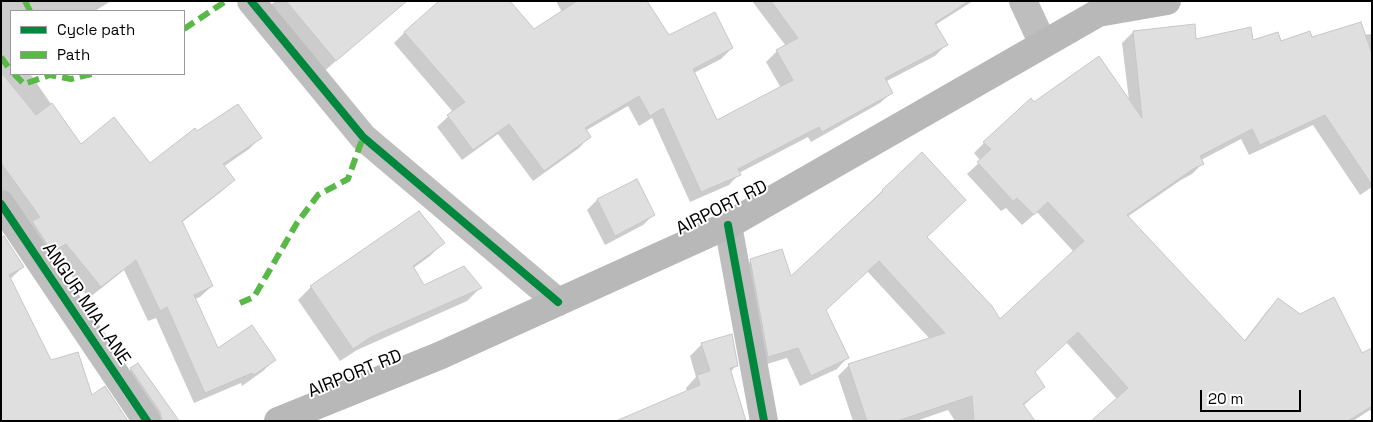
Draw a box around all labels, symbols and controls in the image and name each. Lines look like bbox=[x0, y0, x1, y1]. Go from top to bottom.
legend bbox=[10, 10, 185, 75]
text: Cycle path bbox=[57, 20, 135, 39]
text: Path bbox=[57, 45, 90, 64]
street label: AIRPORT RD bbox=[673, 176, 771, 240]
street label: ANGUR MIA LANE bbox=[37, 239, 135, 369]
street label: AIRPORT RD bbox=[305, 345, 405, 403]
scale bar bbox=[1203, 380, 1304, 412]
text: 20 m bbox=[1208, 389, 1243, 408]

